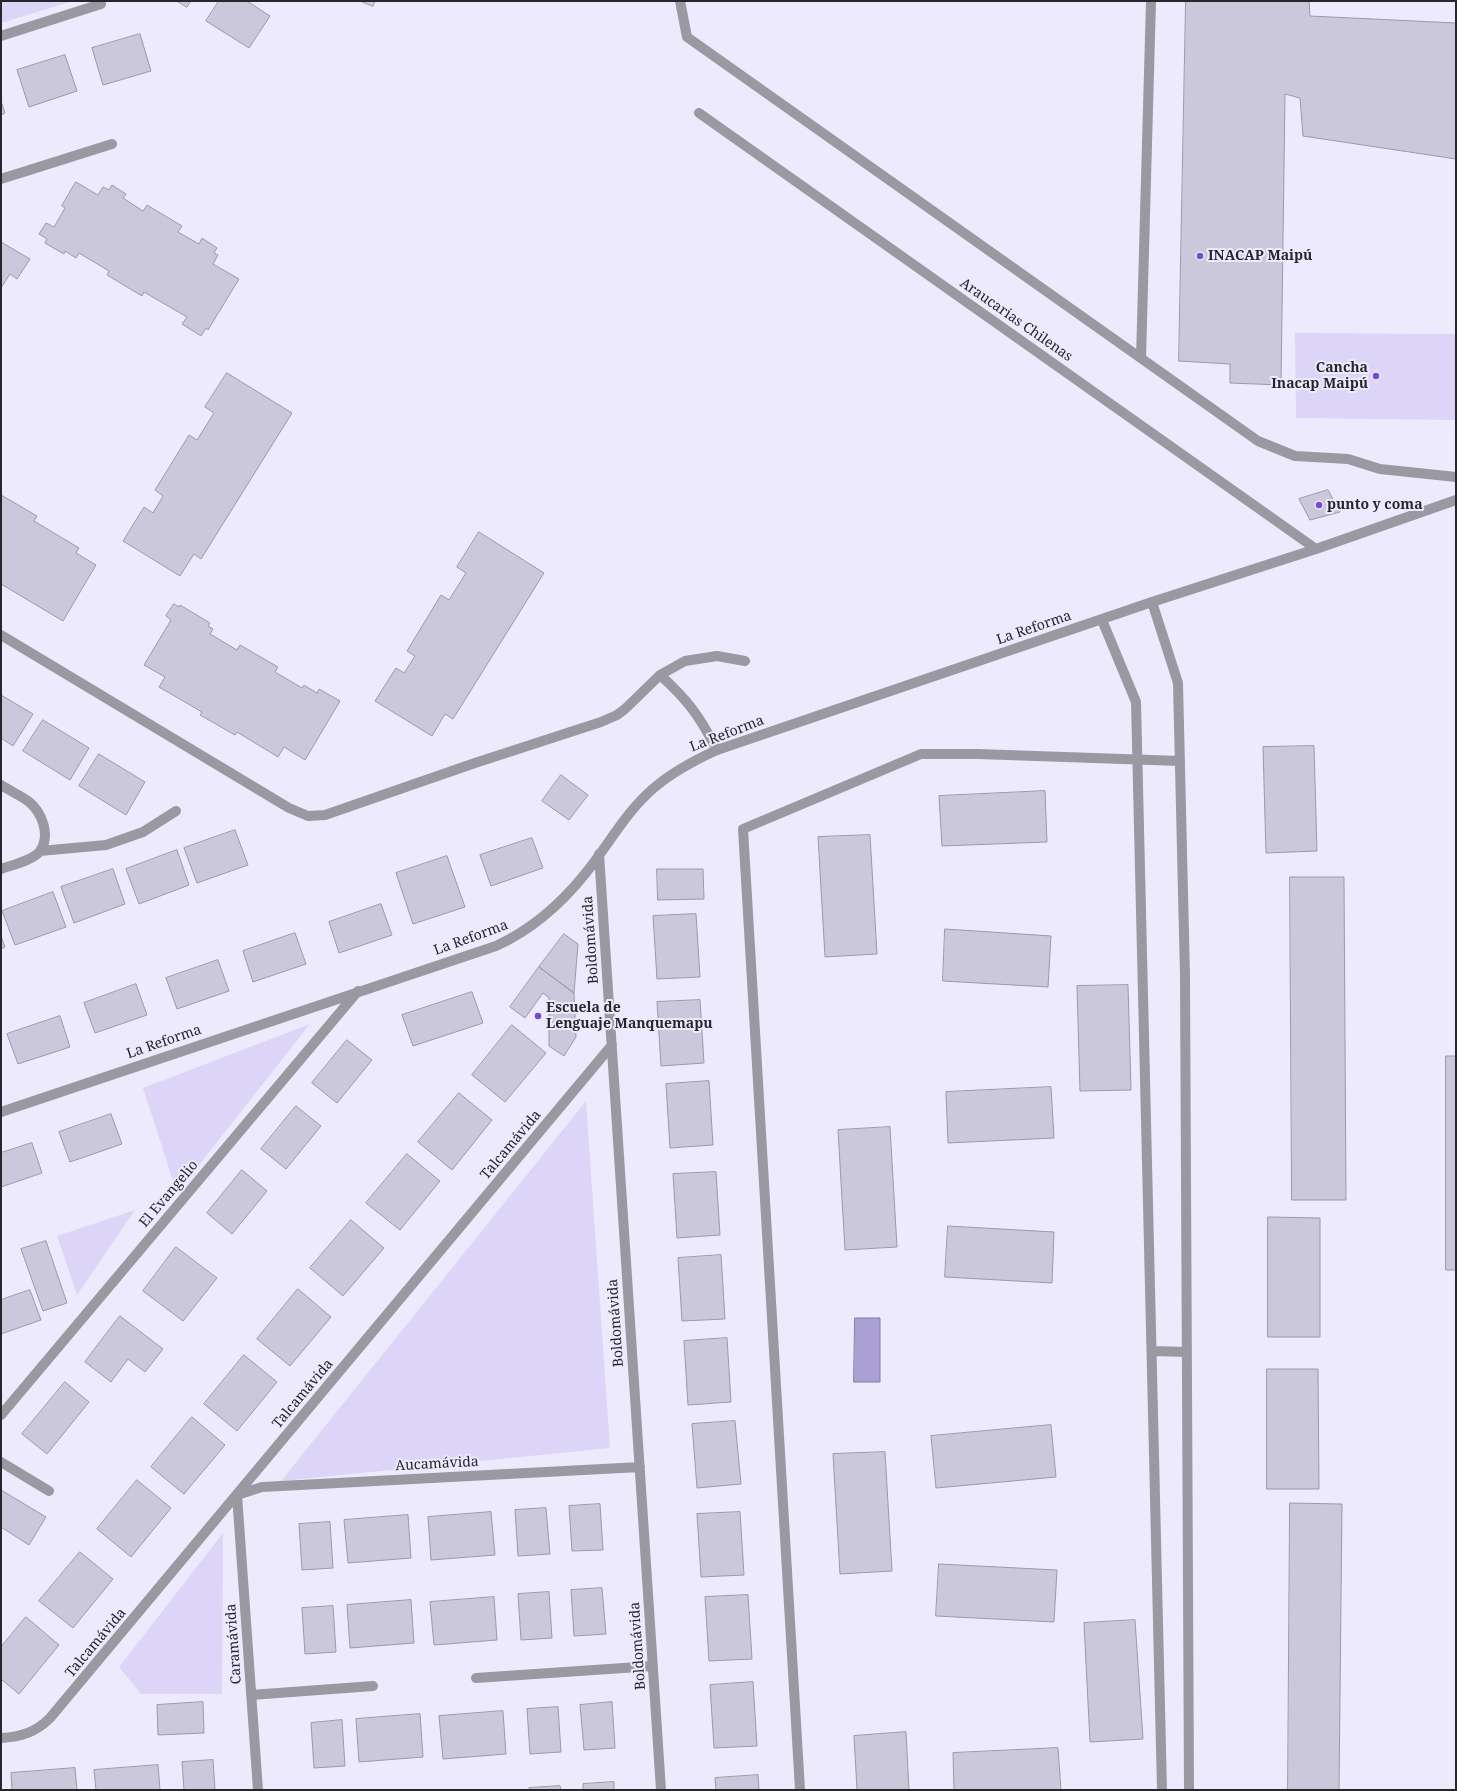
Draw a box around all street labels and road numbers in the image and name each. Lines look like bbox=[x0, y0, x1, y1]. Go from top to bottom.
street label: Araucarias Chilenas bbox=[956, 275, 1076, 365]
street label: La Reforma bbox=[994, 607, 1074, 649]
street label: La Reforma bbox=[688, 712, 766, 756]
street label: Boldomávida bbox=[580, 895, 602, 985]
street label: La Reforma bbox=[432, 917, 510, 959]
street label: La Reforma bbox=[124, 1021, 204, 1063]
street label: Talcamávida bbox=[477, 1107, 545, 1183]
street label: El Evangelio bbox=[136, 1157, 202, 1231]
street label: Boldomávida bbox=[605, 1278, 627, 1368]
street label: Talcamávida bbox=[269, 1356, 337, 1432]
street label: Aucamávida bbox=[395, 1453, 479, 1475]
street label: Boldomávida bbox=[627, 1601, 649, 1691]
street label: Caramávida bbox=[223, 1603, 245, 1685]
street label: Talcamávida bbox=[62, 1605, 130, 1681]

